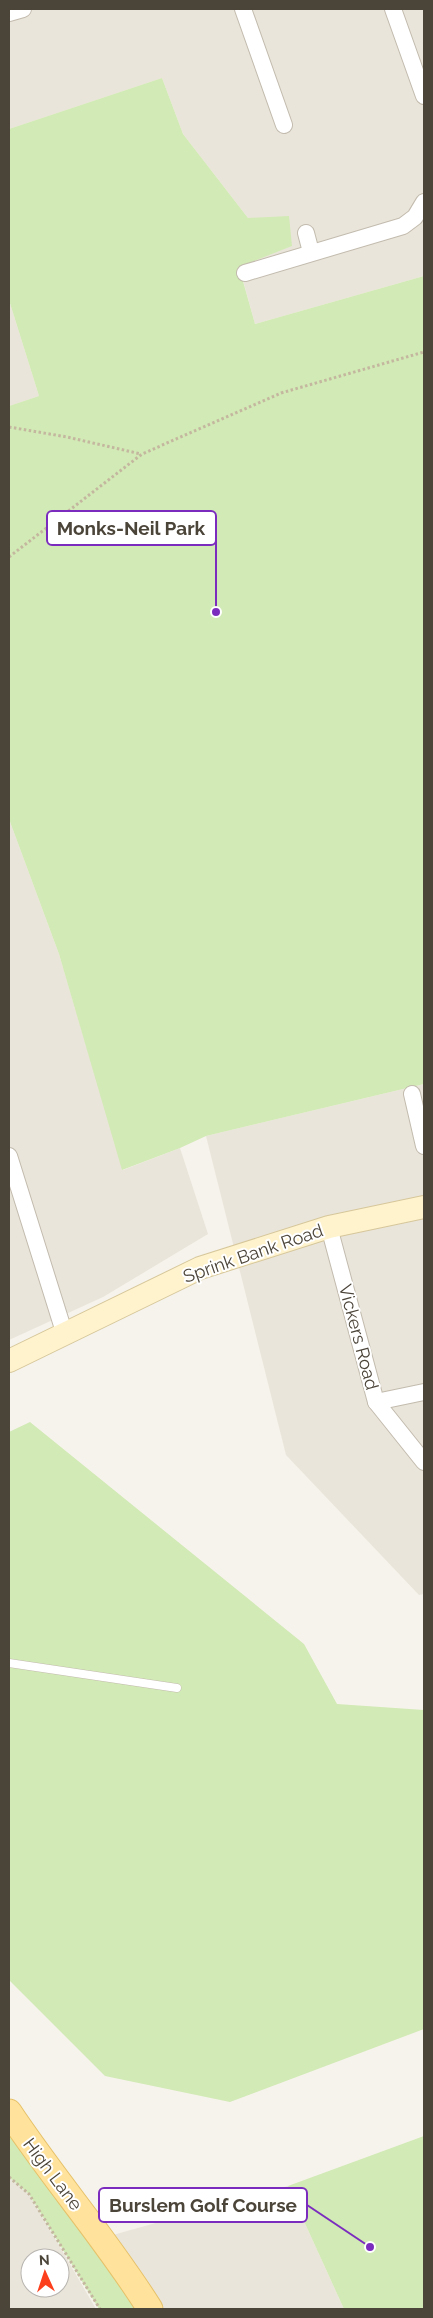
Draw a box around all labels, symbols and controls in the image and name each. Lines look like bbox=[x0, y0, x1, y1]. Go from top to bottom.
callout: Monks-Neil Park bbox=[47, 511, 216, 545]
text: Monks-Neil Park bbox=[57, 517, 206, 539]
street label: Sprink Bank Road bbox=[180, 1219, 326, 1287]
street label: Vickers Road bbox=[335, 1282, 383, 1392]
street label: High Lane bbox=[19, 2134, 87, 2215]
callout: Burslem Golf Course bbox=[99, 2188, 307, 2222]
text: Burslem Golf Course bbox=[109, 2194, 297, 2216]
north arrow bbox=[20, 2248, 70, 2298]
text: N bbox=[39, 2252, 50, 2268]

